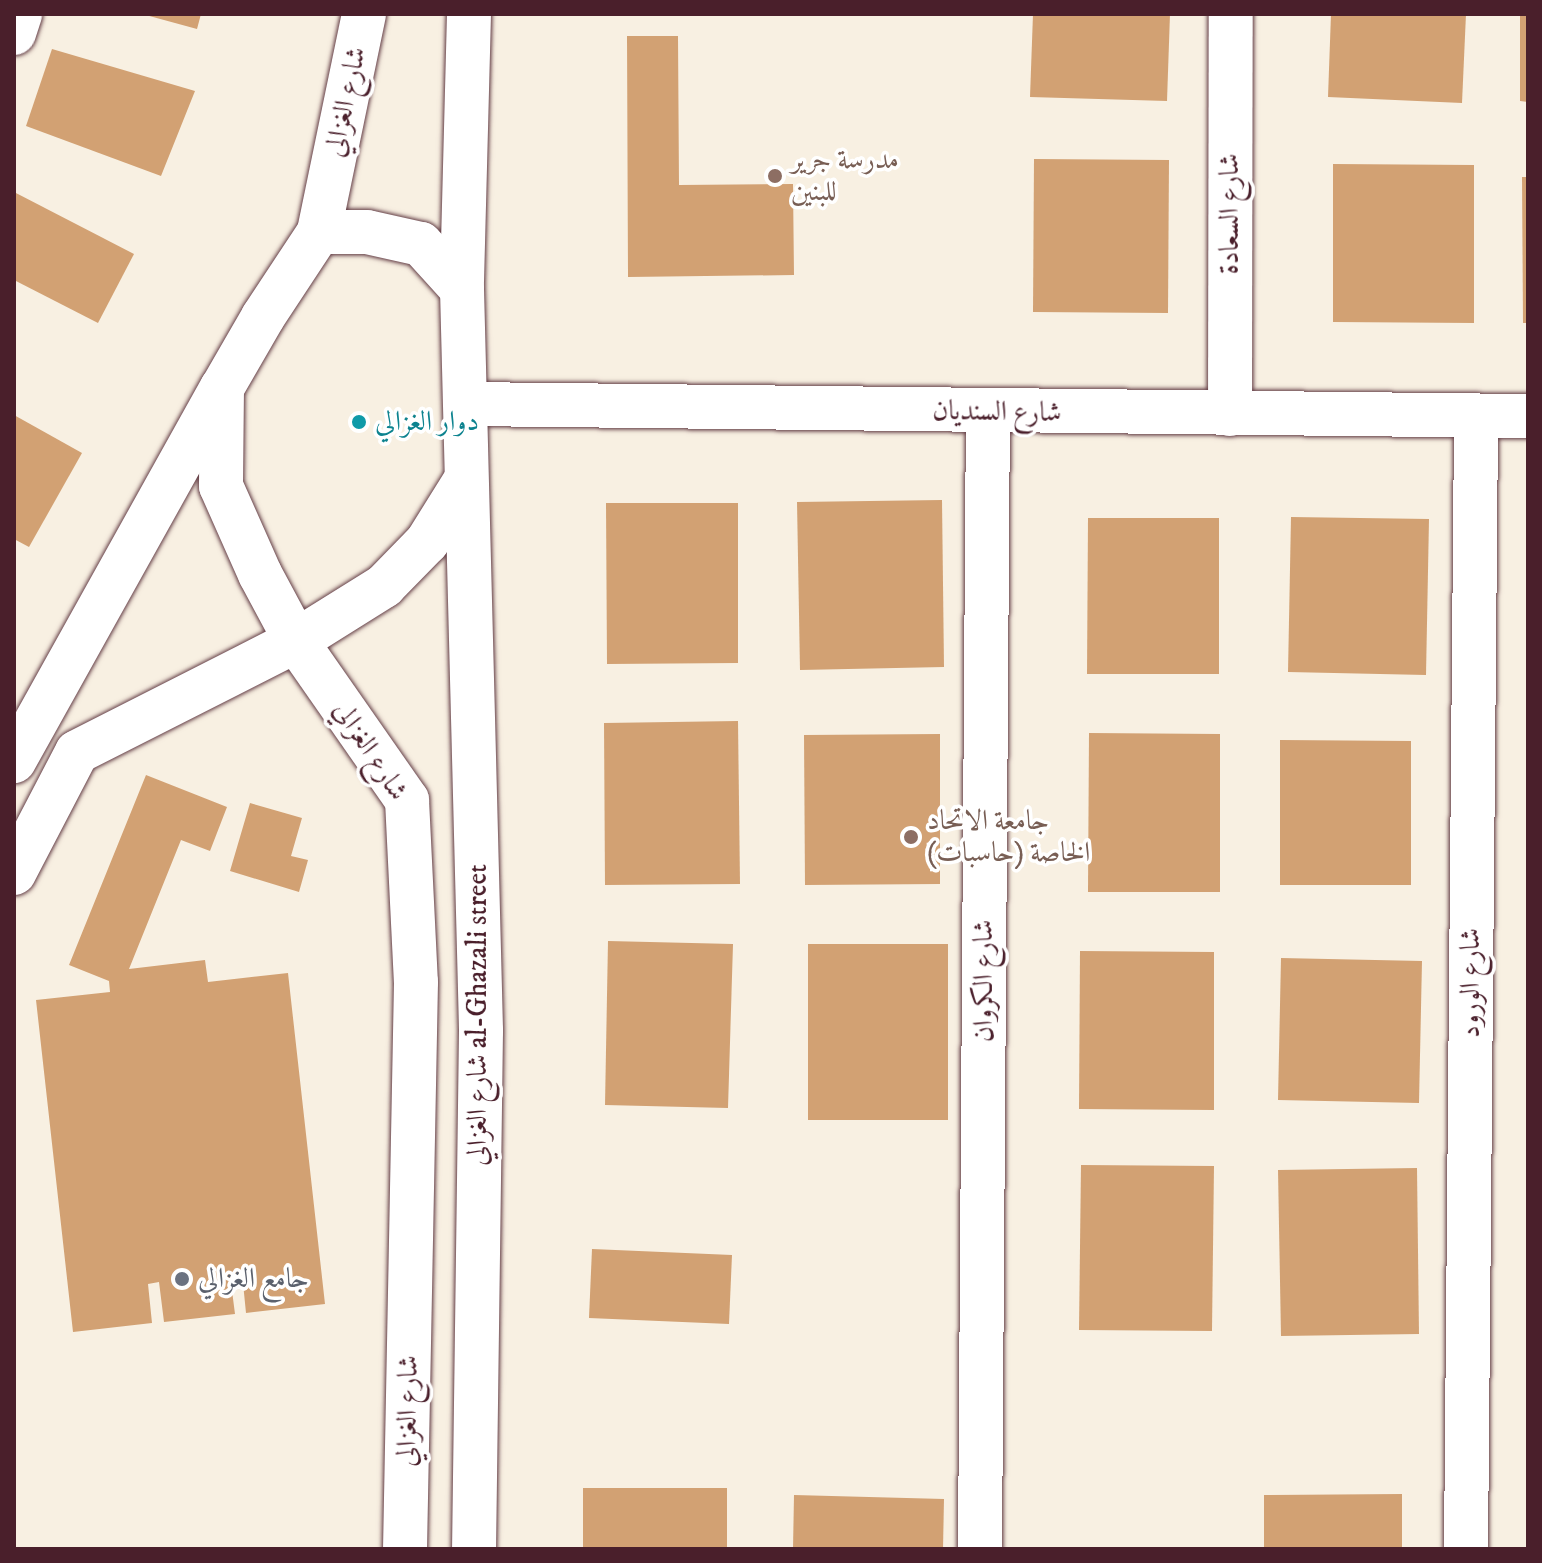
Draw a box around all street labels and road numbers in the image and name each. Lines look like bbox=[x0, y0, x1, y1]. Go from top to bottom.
street label: شارع الغزالي bbox=[318, 44, 374, 160]
street label: شارع السعادة bbox=[1213, 153, 1247, 275]
street label: شارع السنديان bbox=[932, 394, 1062, 430]
street label: شارع الغزالي bbox=[326, 695, 414, 807]
street label: شارع الغزالي al-Ghazali street bbox=[461, 864, 495, 1166]
street label: شارع الكروان bbox=[967, 920, 1001, 1042]
street label: شارع الورود bbox=[1454, 928, 1488, 1038]
street label: شارع الغزالي bbox=[390, 1355, 426, 1467]

